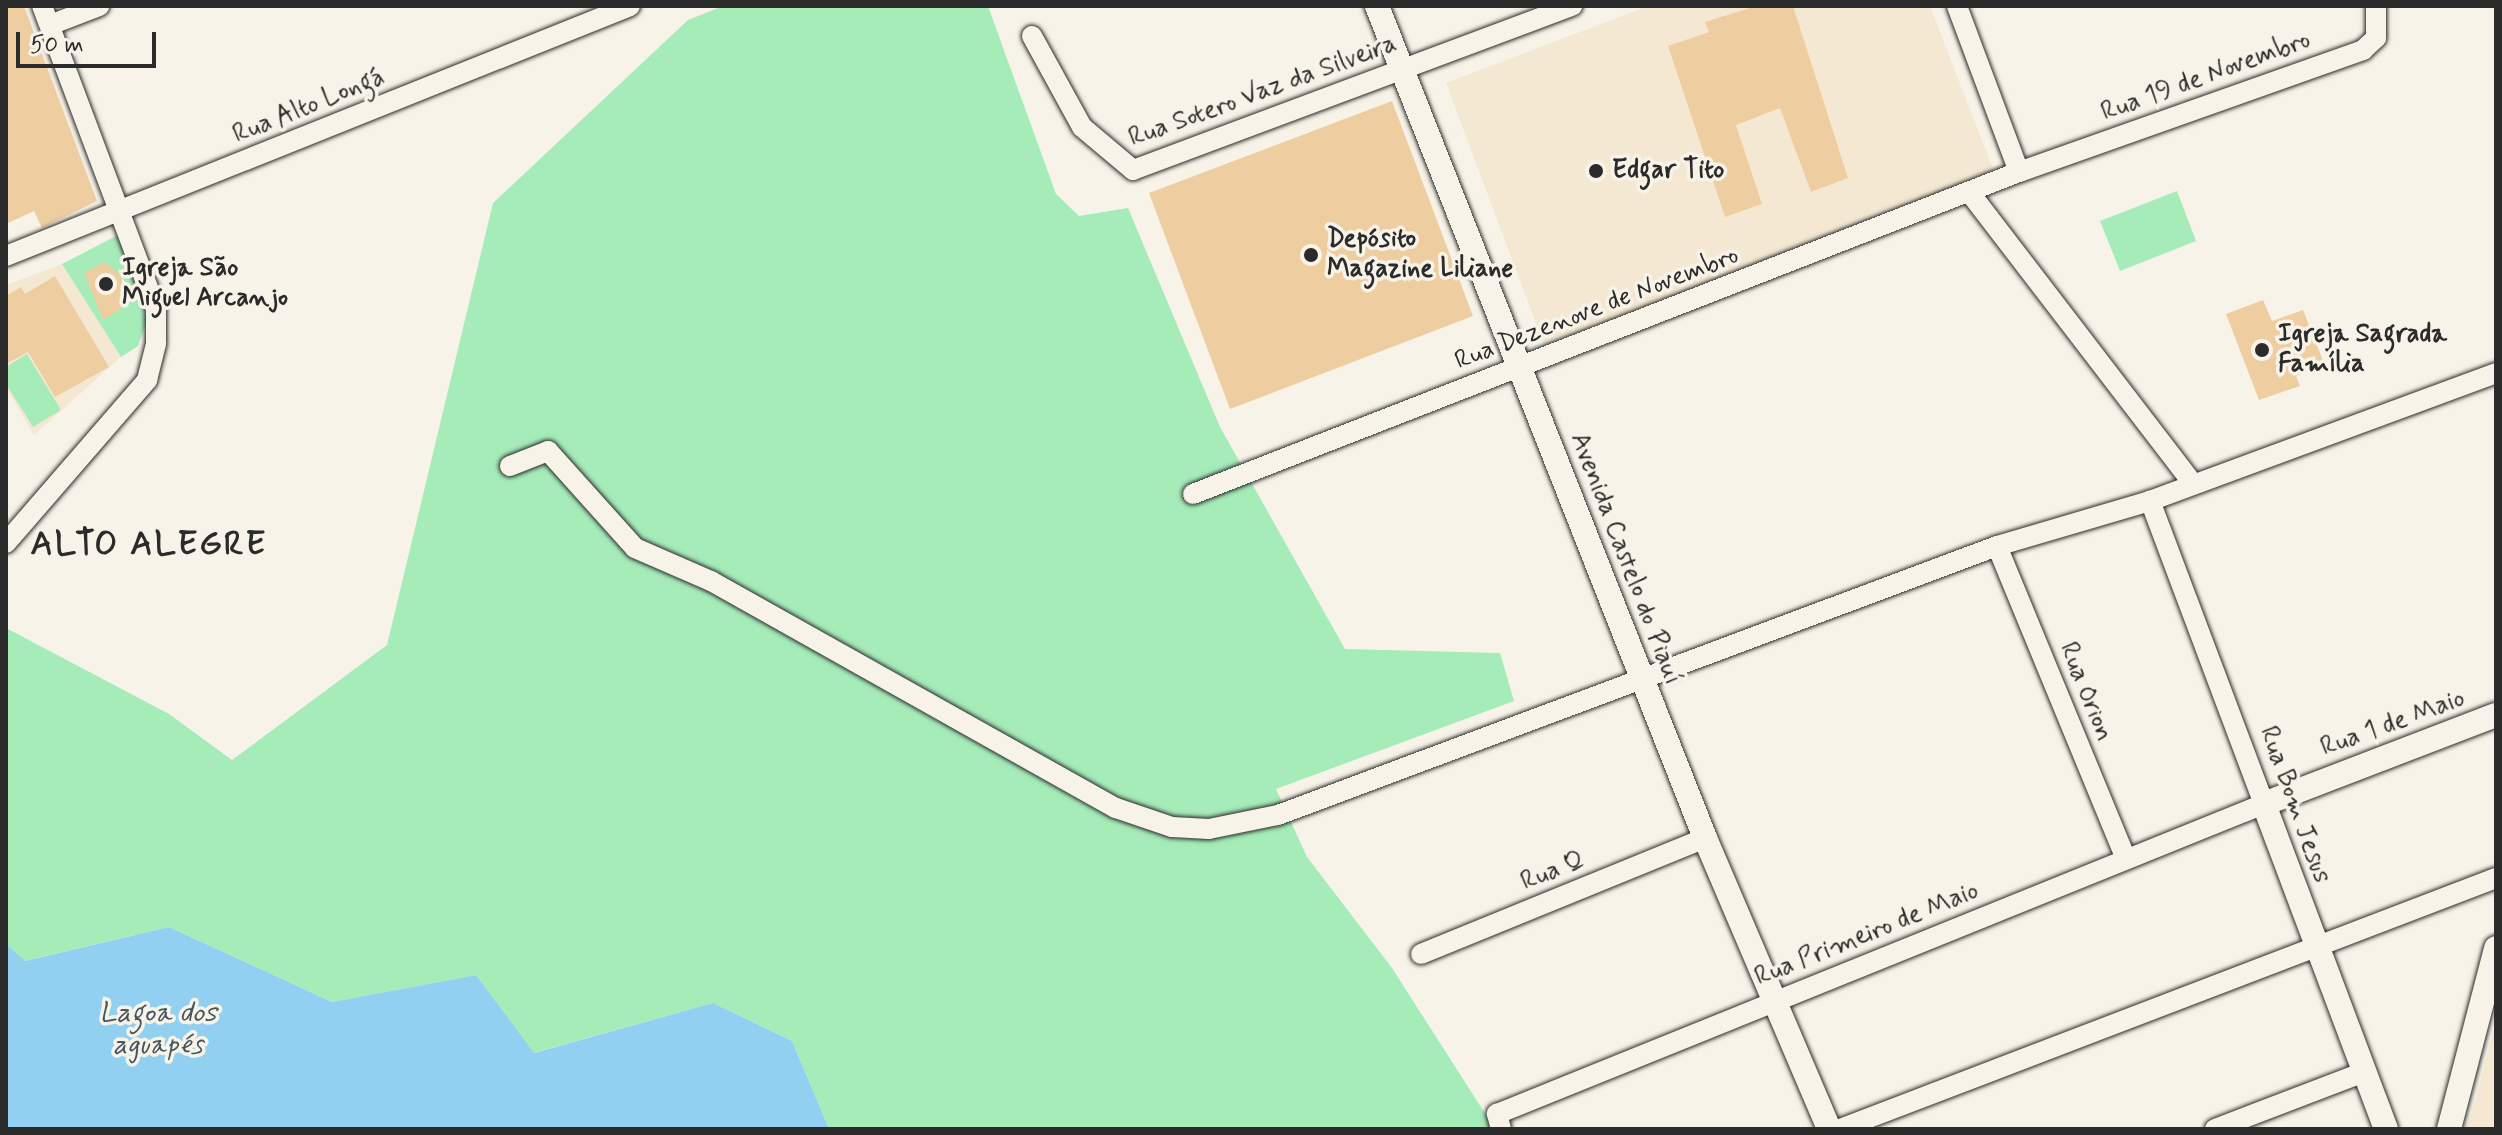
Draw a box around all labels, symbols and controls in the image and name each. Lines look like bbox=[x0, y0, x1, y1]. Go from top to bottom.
scale bar bbox=[20, 16, 160, 66]
street label: Rua 19 de Novembro bbox=[2097, 25, 2315, 129]
street label: Rua Sotero Vaz da Silveira bbox=[1126, 29, 1400, 155]
text: 50 m bbox=[30, 30, 84, 61]
street label: Rua Alto Longá bbox=[228, 62, 390, 152]
place label: Edgar Tito bbox=[1612, 155, 1720, 187]
marker: Edgar Tito bbox=[1587, 162, 1605, 180]
place label: Depósito Magazine Liliane bbox=[1327, 224, 1515, 286]
street label: Rua Dezenove de Novembro bbox=[1451, 240, 1743, 378]
marker: Depósito Magazine Liliane bbox=[1302, 246, 1320, 264]
place label: Igreja São Miguel Arcanjo bbox=[122, 253, 288, 314]
marker: Igreja São Miguel Arcanjo bbox=[97, 275, 115, 293]
place label: Igreja Sagrada Família bbox=[2278, 319, 2447, 380]
marker: Igreja Sagrada Família bbox=[2253, 341, 2271, 359]
street label: Avenida Castelo do Piauí bbox=[1563, 429, 1687, 689]
district label: ALTO ALEGRE bbox=[25, 525, 273, 565]
street label: Rua Orion bbox=[2051, 637, 2119, 747]
street label: Rua 1 de Maio bbox=[2318, 684, 2468, 764]
street label: Rua Bom Jesus bbox=[2251, 722, 2337, 888]
street label: Rua Q bbox=[1517, 845, 1589, 899]
street label: Rua Primeiro de Maio bbox=[1751, 876, 1983, 994]
water label: Lagoa dos aguapés bbox=[99, 997, 217, 1063]

